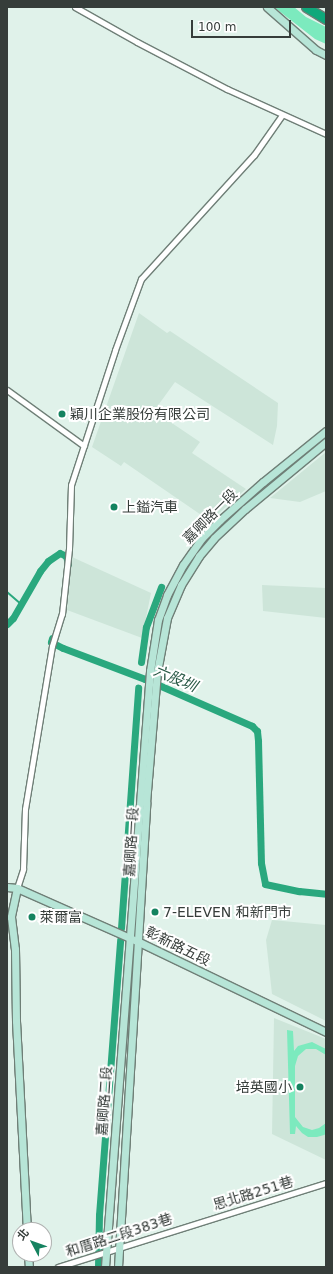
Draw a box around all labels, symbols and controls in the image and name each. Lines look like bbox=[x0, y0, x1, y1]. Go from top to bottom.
scale bar bbox=[193, 12, 293, 38]
text: 100 m bbox=[198, 20, 236, 34]
place label: 穎川企業股份有限公司 bbox=[70, 406, 210, 422]
marker: 穎川企業股份有限公司 bbox=[57, 409, 67, 419]
street label: 嘉卿路一段 bbox=[179, 485, 241, 547]
place label: 上鎰汽車 bbox=[122, 499, 178, 515]
marker: 上鎰汽車 bbox=[109, 502, 119, 512]
water label: 六股圳 bbox=[151, 662, 199, 696]
street label: 嘉卿路一段 bbox=[121, 807, 141, 877]
place label: 7-ELEVEN 和新門市 bbox=[163, 904, 292, 920]
marker: 7-ELEVEN 和新門市 bbox=[150, 907, 160, 917]
place label: 萊爾富 bbox=[40, 909, 82, 925]
marker: 萊爾富 bbox=[27, 912, 37, 922]
street label: 彰新路五段 bbox=[143, 923, 213, 969]
street label: 嘉卿路二段 bbox=[93, 1065, 115, 1137]
place label: 培英國小 bbox=[236, 1079, 292, 1095]
marker: 培英國小 bbox=[295, 1082, 305, 1092]
street label: 思北路251巷 bbox=[211, 1173, 295, 1213]
street label: 和厝路二段383巷 bbox=[64, 1210, 174, 1260]
north arrow bbox=[12, 1222, 52, 1262]
text: 北 bbox=[15, 1226, 32, 1243]

